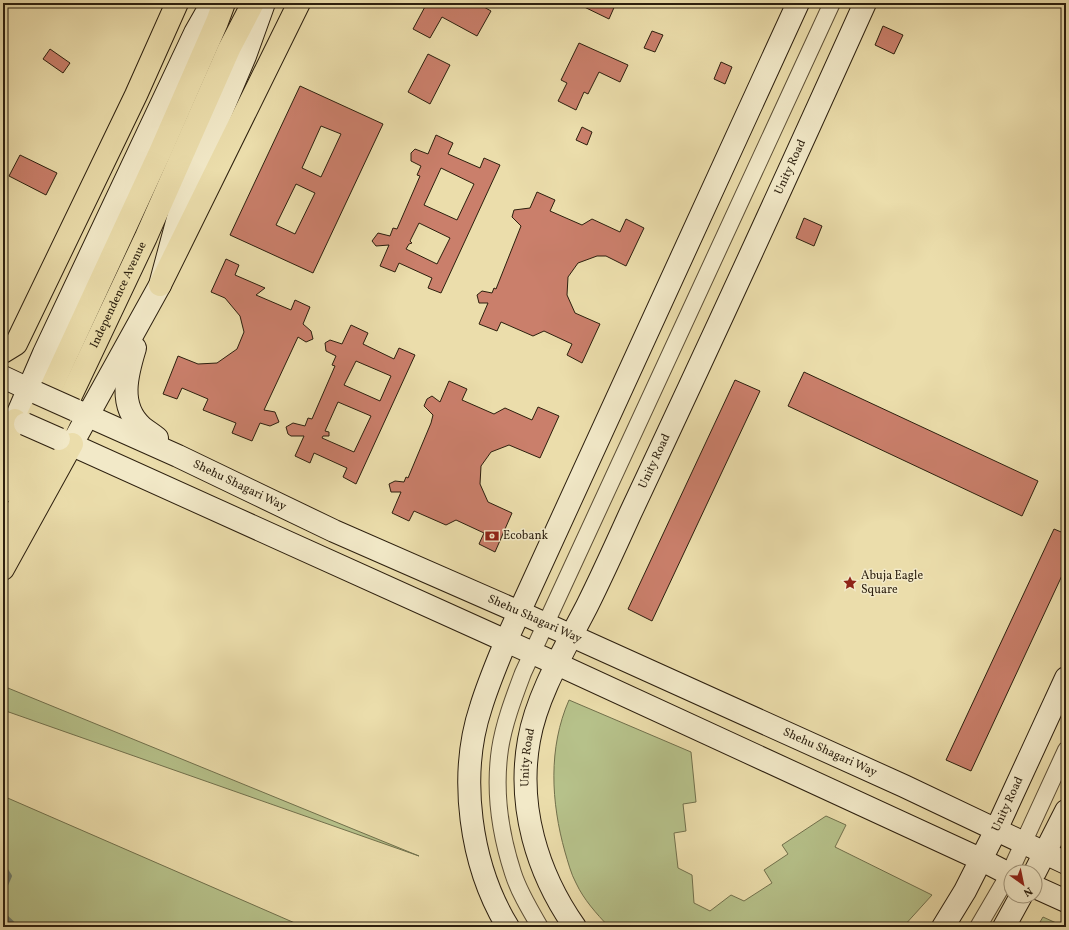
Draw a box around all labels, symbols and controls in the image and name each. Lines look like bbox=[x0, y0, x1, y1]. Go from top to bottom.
street label: Unity Road bbox=[771, 137, 810, 197]
street label: Independence Avenue bbox=[86, 239, 151, 351]
street label: Unity Road bbox=[635, 431, 675, 491]
street label: Shehu Shagari Way bbox=[190, 456, 289, 515]
bank icon: Ecobank bbox=[484, 528, 500, 544]
place label: Ecobank bbox=[503, 528, 549, 544]
place label: Abuja Eagle Square bbox=[861, 568, 923, 598]
place icon: Abuja Eagle Square bbox=[842, 575, 858, 591]
street label: Shehu Shagari Way bbox=[485, 591, 585, 648]
street label: Shehu Shagari Way bbox=[780, 724, 880, 781]
street label: Unity Road bbox=[517, 727, 539, 787]
street label: Unity Road bbox=[988, 774, 1028, 834]
north arrow bbox=[1003, 864, 1043, 904]
text: N bbox=[1020, 883, 1035, 900]

